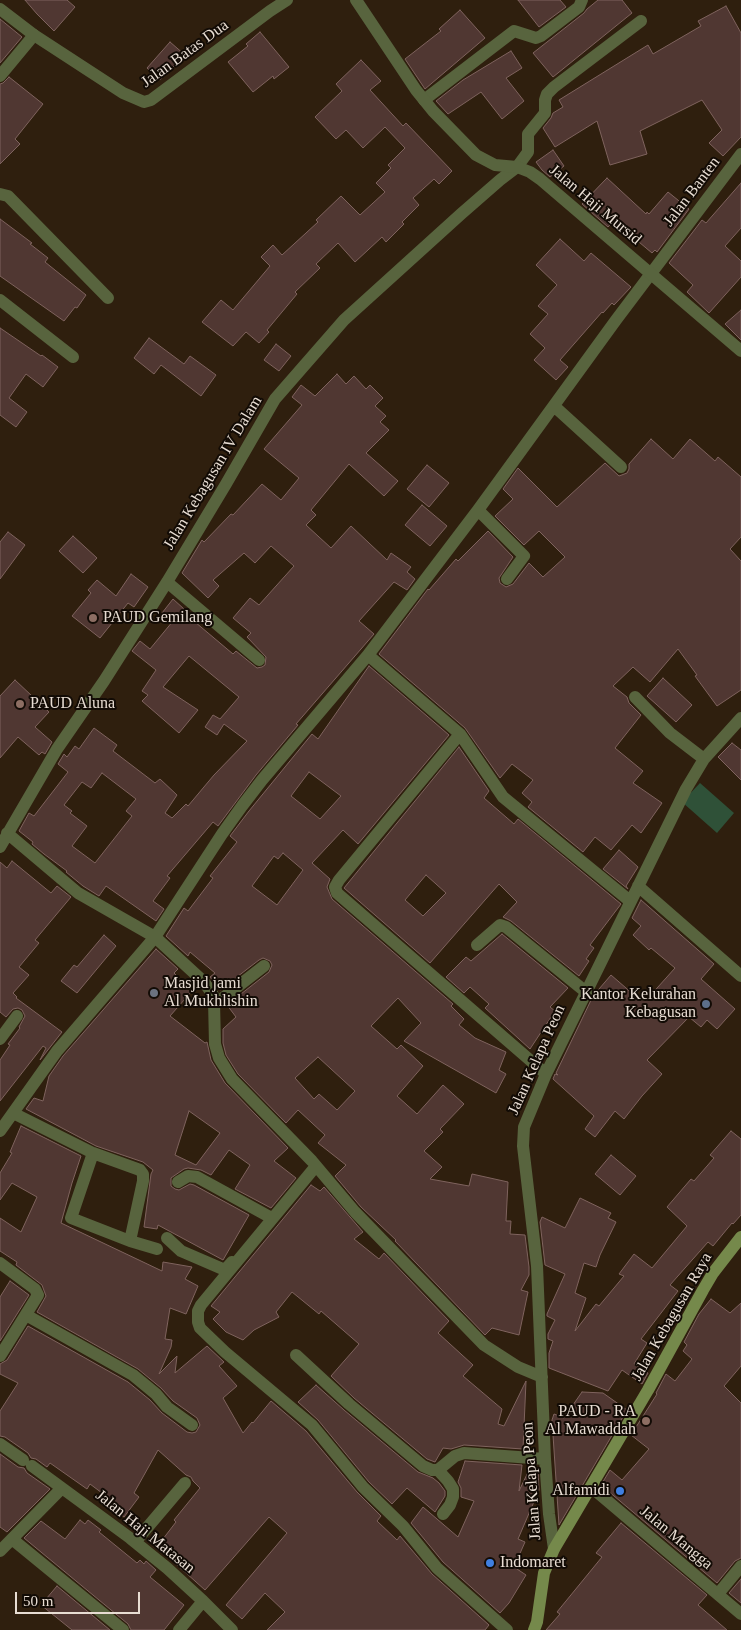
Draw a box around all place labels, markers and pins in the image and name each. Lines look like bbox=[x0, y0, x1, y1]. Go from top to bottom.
place label: PAUD Gemilang bbox=[103, 608, 212, 628]
marker: PAUD Gemilang bbox=[87, 612, 99, 624]
place label: PAUD Aluna bbox=[30, 694, 115, 714]
marker: PAUD Aluna bbox=[14, 698, 26, 710]
place label: Masjid jami Al Mukhlishin bbox=[164, 974, 258, 1012]
place label: Kantor Kelurahan Kebagusan bbox=[581, 985, 696, 1023]
marker: Masjid jami Al Mukhlishin bbox=[148, 987, 160, 999]
marker: Kantor Kelurahan Kebagusan bbox=[700, 998, 712, 1010]
place label: PAUD - RA Al Mawaddah bbox=[545, 1402, 636, 1440]
marker: PAUD - RA Al Mawaddah bbox=[640, 1415, 652, 1427]
place label: Alfamidi bbox=[552, 1481, 610, 1501]
marker: Alfamidi bbox=[614, 1485, 626, 1497]
place label: Indomaret bbox=[500, 1553, 566, 1573]
marker: Indomaret bbox=[484, 1557, 496, 1569]

